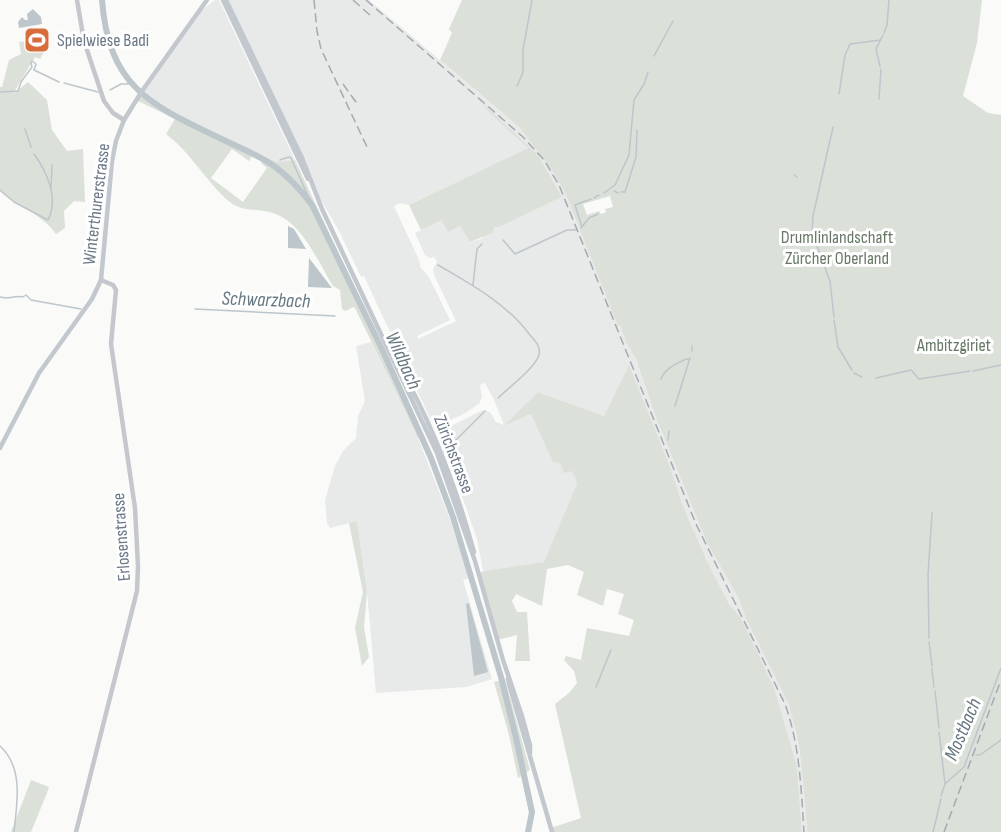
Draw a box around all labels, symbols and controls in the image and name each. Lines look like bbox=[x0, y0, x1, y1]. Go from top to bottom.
sports icon: Spielwiese Badi bbox=[22, 25, 52, 55]
place label: Spielwiese Badi bbox=[57, 30, 149, 51]
street label: Winterthurerstrasse bbox=[79, 142, 114, 266]
park label: Drumlinlandschaft Zürcher Oberland bbox=[781, 227, 894, 269]
water label: Schwarzbach bbox=[221, 286, 311, 314]
water label: Wildbach bbox=[380, 328, 426, 393]
park label: Ambitzgiriet bbox=[916, 335, 992, 356]
street label: Zürichstrasse bbox=[429, 412, 478, 496]
street label: Erlosenstrasse bbox=[108, 492, 135, 582]
water label: Mostbach bbox=[939, 695, 987, 764]

